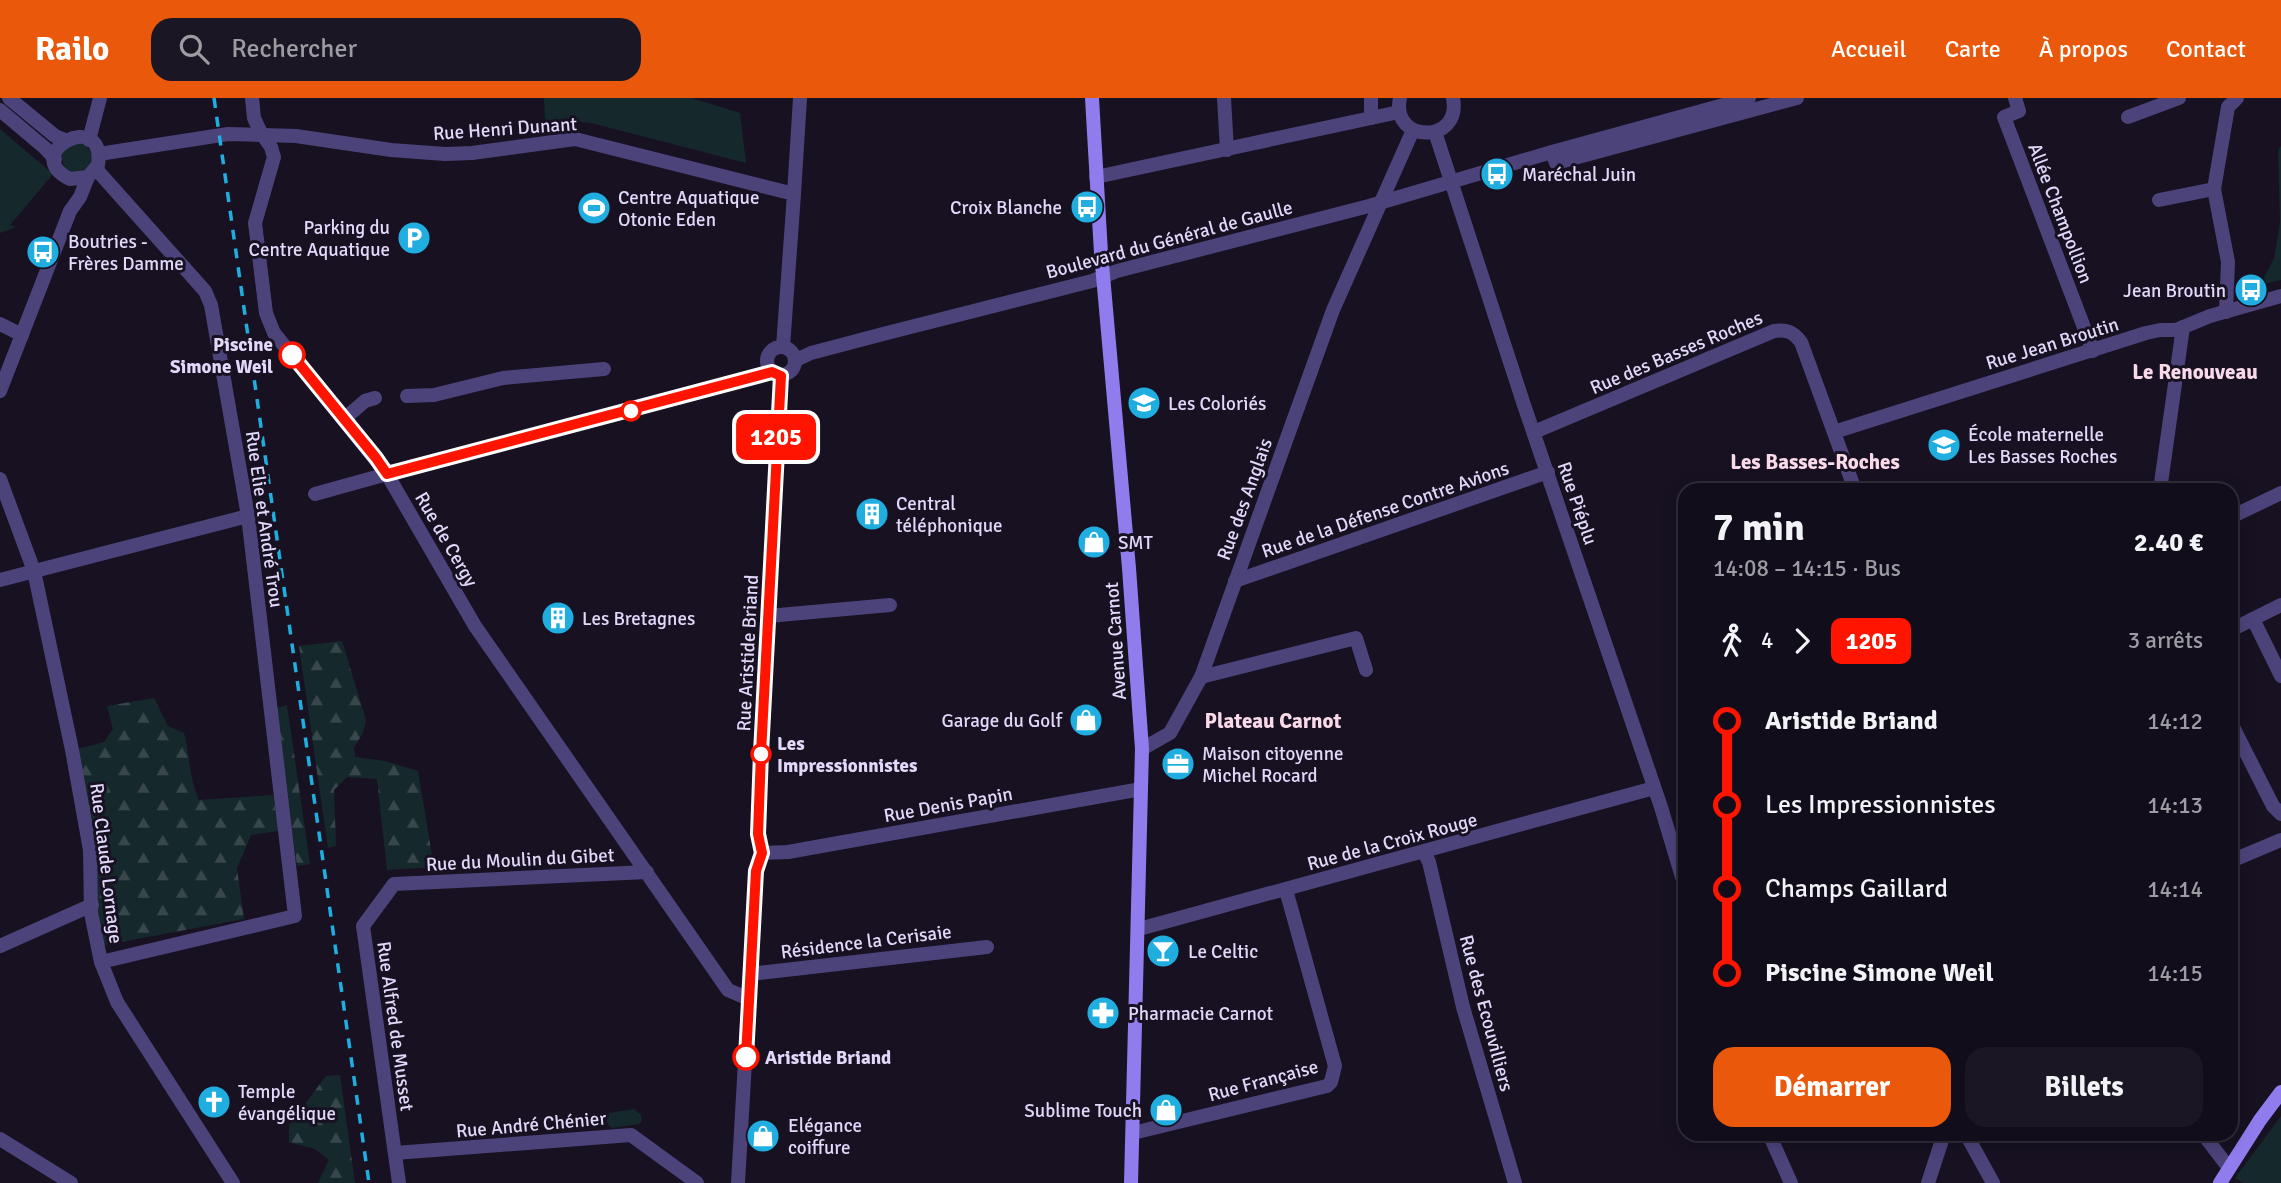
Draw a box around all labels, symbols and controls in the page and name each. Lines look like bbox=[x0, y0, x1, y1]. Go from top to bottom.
search box bbox=[151, 18, 641, 81]
text: Railo bbox=[35, 29, 109, 70]
icon: search bbox=[175, 30, 213, 68]
text: Rechercher bbox=[231, 33, 357, 65]
text: Accueil bbox=[1831, 34, 1907, 64]
text: Carte bbox=[1945, 34, 2001, 64]
text: À propos bbox=[2039, 34, 2128, 64]
text: Contact bbox=[2166, 34, 2246, 64]
street label: Rue Henri Dunant bbox=[432, 112, 578, 146]
street label: Allée Champollion bbox=[2022, 140, 2098, 287]
bus stop icon: Maréchal Juin bbox=[1478, 155, 1516, 193]
place label: Maréchal Juin bbox=[1522, 163, 1636, 187]
place label: Centre Aquatique Otonic Eden bbox=[618, 186, 759, 232]
bus stop icon: Croix Blanche bbox=[1068, 188, 1106, 226]
sports icon: Centre Aquatique Otonic Eden bbox=[575, 189, 613, 227]
street label: Boulevard du Général de Gaulle bbox=[1043, 195, 1295, 284]
place label: Croix Blanche bbox=[950, 196, 1062, 220]
place label: Parking du Centre Aquatique bbox=[249, 216, 390, 262]
parking icon: Parking du Centre Aquatique bbox=[395, 219, 433, 257]
place label: Boutries - Frères Damme bbox=[68, 230, 184, 276]
bus stop icon: Boutries - Frères Damme bbox=[24, 233, 62, 271]
bus stop icon: Jean Broutin bbox=[2232, 271, 2270, 309]
place label: Jean Broutin bbox=[2123, 279, 2226, 303]
street label: Rue des Basses Roches bbox=[1587, 306, 1766, 400]
street label: Rue Jean Broutin bbox=[1983, 312, 2122, 376]
place label: Piscine Simone Weil bbox=[170, 333, 273, 379]
marker: Piscine Simone Weil bbox=[279, 342, 305, 368]
district label: Le Renouveau bbox=[2132, 359, 2258, 385]
school or university icon: Les Coloriés bbox=[1125, 384, 1163, 422]
place label: Les Coloriés bbox=[1168, 392, 1266, 416]
unlabelled marker bbox=[621, 401, 641, 421]
line badge: 1205 bbox=[727, 414, 825, 460]
text: 1205 bbox=[750, 422, 802, 452]
place label: École maternelle Les Basses Roches bbox=[1968, 423, 2117, 469]
school or university icon: École maternelle Les Basses Roches bbox=[1925, 426, 1963, 464]
street label: Rue Elie et André Trou bbox=[240, 429, 288, 609]
street label: Rue des Anglais bbox=[1212, 435, 1278, 564]
district label: Les Basses-Roches bbox=[1730, 449, 1900, 475]
street label: Rue de la Défense Contre Avions bbox=[1258, 456, 1512, 564]
street label: Rue Piéplu bbox=[1552, 459, 1602, 548]
street label: Rue de Cergy bbox=[409, 488, 483, 591]
place label: Central téléphonique bbox=[896, 492, 1003, 538]
building icon: Central téléphonique bbox=[853, 495, 891, 533]
text: 7 min bbox=[1713, 504, 1805, 551]
shop icon: SMT bbox=[1075, 523, 1113, 561]
text: 2.40 € bbox=[2134, 527, 2203, 559]
place label: SMT bbox=[1118, 531, 1153, 555]
text: 14:08 – 14:15 · Bus bbox=[1713, 554, 1901, 583]
street label: Rue Aristide Briand bbox=[732, 574, 764, 732]
street label: Avenue Carnot bbox=[1100, 581, 1132, 701]
building icon: Les Bretagnes bbox=[539, 599, 577, 637]
place label: Les Bretagnes bbox=[582, 607, 695, 631]
icon: walk bbox=[1713, 622, 1751, 660]
icon: forward bbox=[1783, 622, 1821, 660]
text: 4 bbox=[1761, 626, 1773, 655]
text: 1205 bbox=[1845, 626, 1897, 656]
text: 3 arrêts bbox=[2128, 626, 2203, 655]
shop icon: Garage du Golf bbox=[1067, 701, 1105, 739]
text: Aristide Briand bbox=[1765, 705, 1938, 737]
text: 14:12 bbox=[2147, 707, 2203, 736]
district label: Plateau Carnot bbox=[1205, 708, 1342, 734]
place label: Garage du Golf bbox=[941, 709, 1064, 733]
place label: Les Impressionnistes bbox=[777, 732, 917, 778]
place label: Maison citoyenne Michel Rocard bbox=[1202, 742, 1344, 788]
marker: Les Impressionnistes bbox=[751, 744, 771, 764]
office icon: Maison citoyenne Michel Rocard bbox=[1159, 745, 1197, 783]
street label: Rue Claude Lornage bbox=[84, 781, 128, 945]
street label: Rue Denis Papin bbox=[882, 782, 1014, 828]
text: Les Impressionnistes bbox=[1765, 789, 1996, 821]
text: 14:13 bbox=[2147, 791, 2203, 820]
street label: Rue de la Croix Rouge bbox=[1305, 808, 1480, 876]
street label: Rue du Moulin du Gibet bbox=[425, 843, 615, 877]
text: Champs Gaillard bbox=[1765, 873, 1948, 905]
text: 14:14 bbox=[2147, 875, 2203, 904]
street label: Résidence la Cerisaie bbox=[779, 920, 953, 964]
bar icon: Le Celtic bbox=[1144, 932, 1182, 970]
street label: Rue des Ecouvilliers bbox=[1454, 932, 1518, 1094]
street label: Rue Alfred de Musset bbox=[371, 940, 419, 1113]
place label: Le Celtic bbox=[1188, 940, 1258, 964]
text: Piscine Simone Weil bbox=[1765, 957, 1994, 989]
text: 14:15 bbox=[2147, 959, 2203, 988]
pharmacy icon: Pharmacie Carnot bbox=[1084, 994, 1122, 1032]
place label: Pharmacie Carnot bbox=[1128, 1002, 1273, 1026]
marker: Aristide Briand bbox=[733, 1044, 759, 1070]
place label: Aristide Briand bbox=[765, 1046, 891, 1070]
button: Démarrer bbox=[1713, 1047, 1951, 1127]
button: Billets bbox=[1965, 1047, 2203, 1127]
street label: Rue Française bbox=[1206, 1055, 1321, 1107]
place label: Temple évangélique bbox=[238, 1080, 336, 1126]
church icon: Temple évangélique bbox=[195, 1083, 233, 1121]
shop icon: Sublime Touch bbox=[1147, 1091, 1185, 1129]
place label: Sublime Touch bbox=[1024, 1099, 1142, 1123]
street label: Rue André Chénier bbox=[455, 1106, 607, 1144]
place label: Elégance coiffure bbox=[788, 1114, 862, 1160]
shop icon: Elégance coiffure bbox=[744, 1117, 782, 1155]

